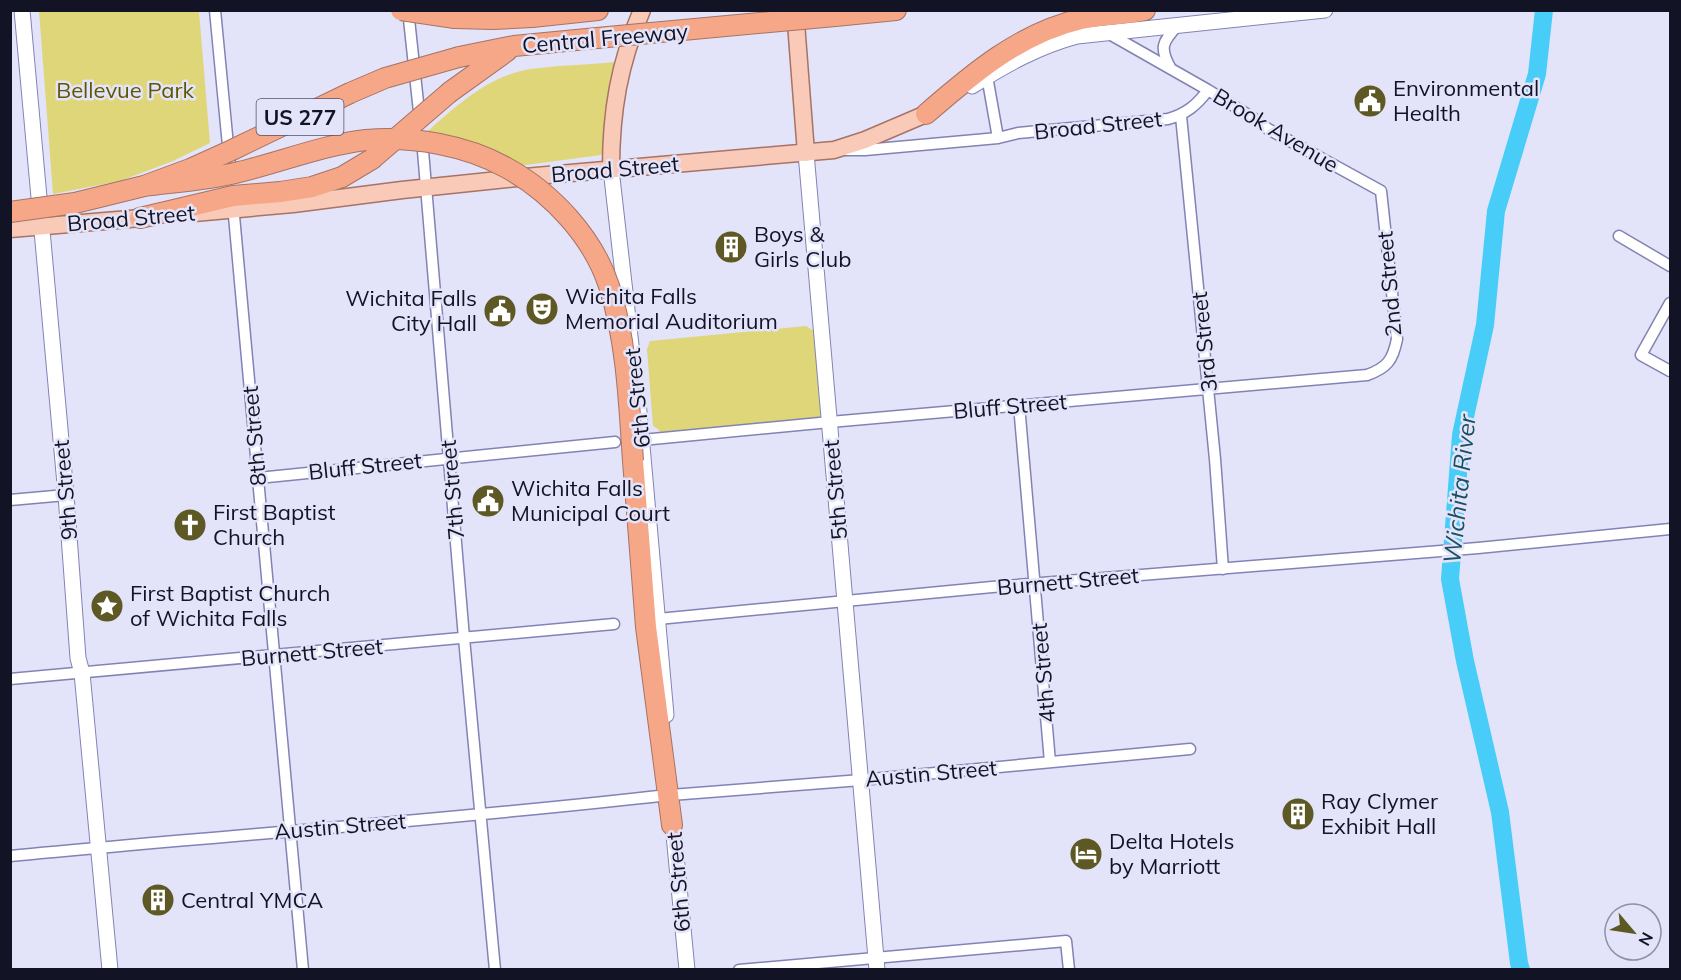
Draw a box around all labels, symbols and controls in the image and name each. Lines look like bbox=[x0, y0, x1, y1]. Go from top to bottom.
street label: Central Freeway bbox=[521, 17, 689, 59]
place label: Environmental Health bbox=[1393, 74, 1539, 127]
park label: Bellevue Park bbox=[56, 76, 194, 104]
street label: Brook Avenue bbox=[1208, 82, 1344, 178]
public building icon: Environmental Health bbox=[1352, 83, 1388, 119]
road number: US 277 bbox=[256, 99, 344, 135]
street label: Broad Street bbox=[1033, 104, 1164, 146]
street label: Broad Street bbox=[550, 149, 680, 189]
street label: Broad Street bbox=[66, 198, 196, 238]
place label: Boys & Girls Club bbox=[754, 220, 851, 273]
building icon: Boys & Girls Club bbox=[713, 229, 749, 265]
street label: 2nd Street bbox=[1370, 230, 1408, 338]
place label: Wichita Falls Memorial Auditorium bbox=[565, 282, 778, 335]
place label: Wichita Falls City Hall bbox=[345, 284, 477, 337]
street label: 3rd Street bbox=[1185, 290, 1223, 394]
theatre icon: Wichita Falls Memorial Auditorium bbox=[524, 291, 560, 327]
public building icon: Wichita Falls City Hall bbox=[482, 293, 518, 329]
street label: 6th Street bbox=[618, 346, 656, 449]
street label: 8th Street bbox=[236, 384, 272, 487]
street label: Bluff Street bbox=[952, 387, 1068, 425]
water label: Wichita River bbox=[1436, 412, 1482, 565]
street label: 9th Street bbox=[47, 438, 83, 541]
street label: 7th Street bbox=[434, 438, 470, 541]
street label: 5th Street bbox=[817, 438, 853, 541]
street label: Bluff Street bbox=[307, 446, 423, 486]
place label: Wichita Falls Municipal Court bbox=[511, 474, 670, 527]
public building icon: Wichita Falls Municipal Court bbox=[470, 483, 506, 519]
place label: First Baptist Church bbox=[213, 498, 336, 551]
church icon: First Baptist Church bbox=[172, 507, 208, 543]
street label: Burnett Street bbox=[996, 561, 1140, 601]
place label: First Baptist Church of Wichita Falls bbox=[130, 579, 330, 632]
place icon: First Baptist Church of Wichita Falls bbox=[89, 588, 125, 624]
street label: 4th Street bbox=[1025, 621, 1061, 724]
street label: Burnett Street bbox=[240, 632, 384, 672]
street label: Austin Street bbox=[864, 753, 998, 793]
place label: Ray Clymer Exhibit Hall bbox=[1321, 787, 1438, 840]
building icon: Ray Clymer Exhibit Hall bbox=[1280, 796, 1316, 832]
street label: Austin Street bbox=[273, 806, 407, 846]
place label: Delta Hotels by Marriott bbox=[1109, 827, 1234, 880]
street label: 6th Street bbox=[660, 830, 696, 933]
hotel icon: Delta Hotels by Marriott bbox=[1068, 836, 1104, 872]
building icon: Central YMCA bbox=[140, 882, 176, 918]
place label: Central YMCA bbox=[181, 886, 323, 914]
north arrow bbox=[1603, 902, 1663, 962]
text: N bbox=[1634, 929, 1658, 949]

